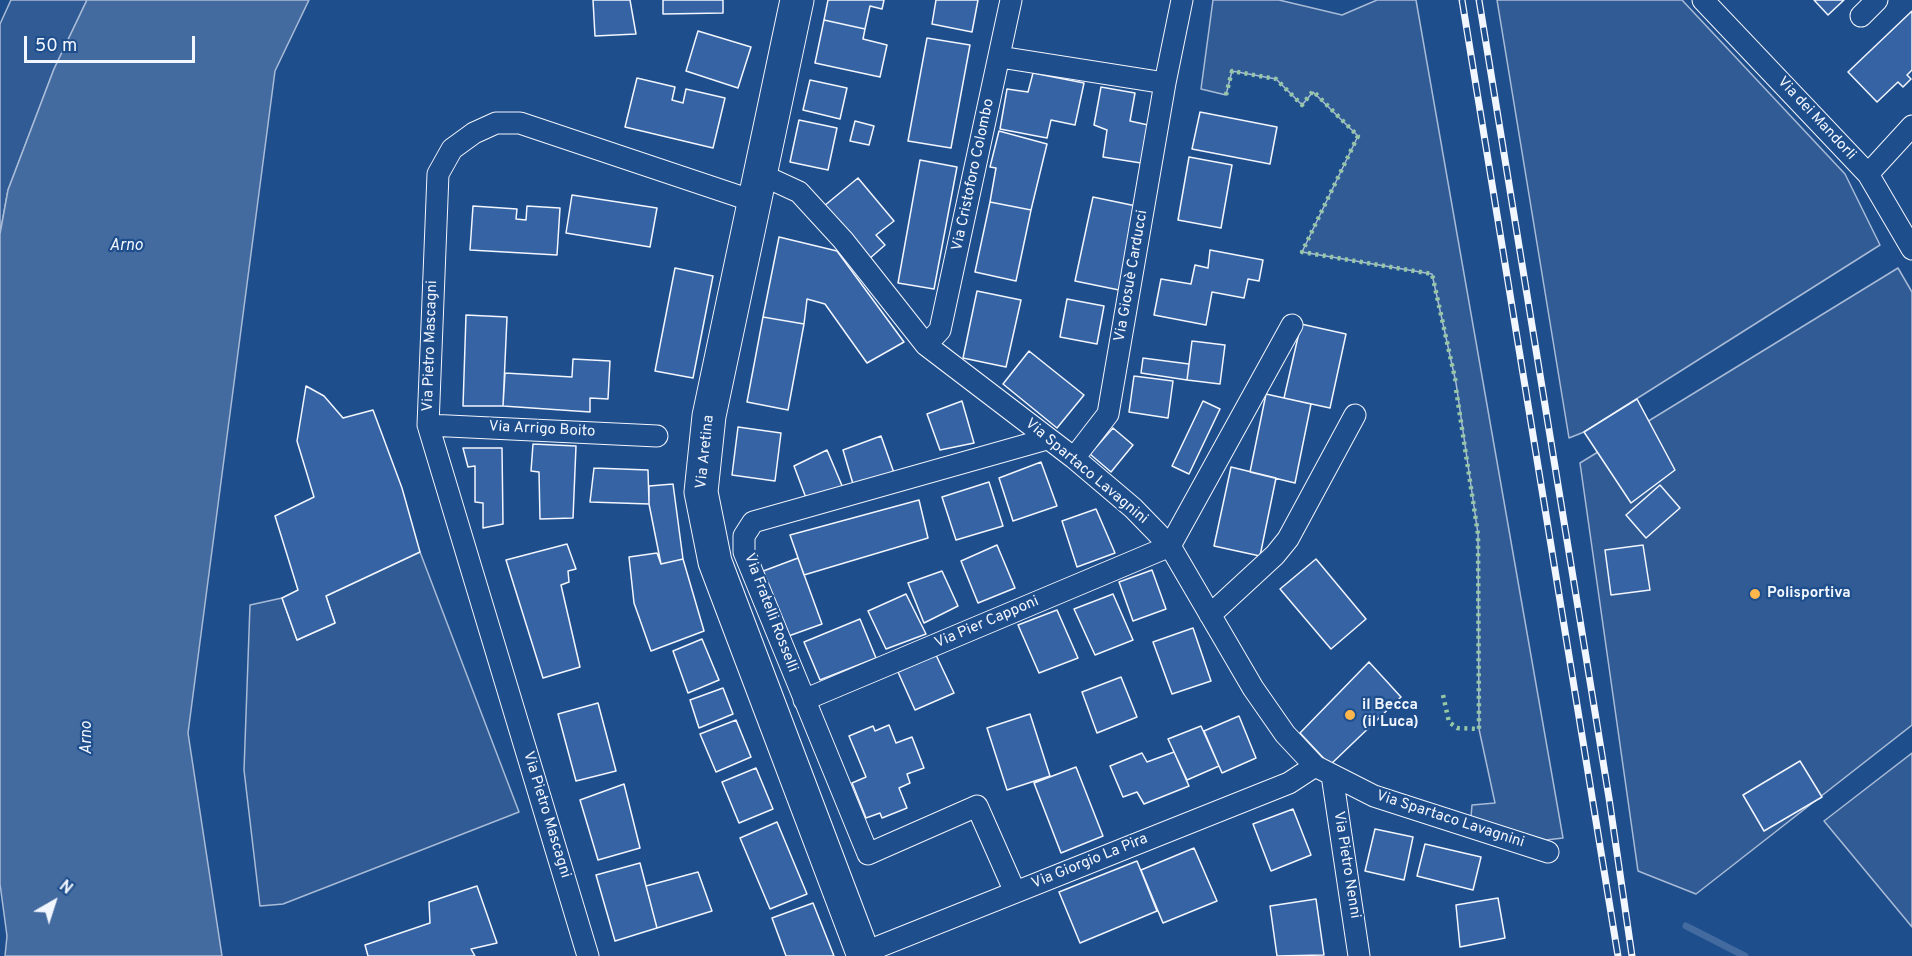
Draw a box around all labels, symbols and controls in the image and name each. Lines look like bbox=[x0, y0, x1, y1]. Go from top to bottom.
scale bar bbox=[27, 24, 198, 62]
text: 50 m bbox=[35, 35, 77, 58]
street label: Via dei Mandorli bbox=[1773, 74, 1859, 164]
street label: Via Cristoforo Colombo bbox=[949, 97, 999, 253]
street label: Via Giosuè Carducci bbox=[1112, 209, 1152, 343]
water label: Arno bbox=[109, 237, 143, 257]
street label: Via Pietro Mascagni bbox=[420, 280, 442, 412]
street label: Via Aretina bbox=[693, 414, 719, 490]
street label: Via Spartaco Lavagnini bbox=[1021, 415, 1151, 529]
street label: Via Arrigo Boito bbox=[488, 418, 596, 442]
street label: Via Fratelli Rosselli bbox=[739, 551, 801, 675]
place label: Polisportiva bbox=[1767, 585, 1851, 603]
marker: Polisportiva bbox=[1748, 587, 1762, 601]
street label: Via Pier Capponi bbox=[932, 593, 1042, 653]
place label: il Becca (il Luca) bbox=[1362, 697, 1419, 732]
marker: il Becca (il Luca) bbox=[1343, 708, 1357, 722]
water label: Arno bbox=[78, 721, 98, 755]
street label: Via Pietro Mascagni bbox=[518, 750, 574, 880]
street label: Via Spartaco Lavagnini bbox=[1374, 788, 1526, 852]
street label: Via Pietro Nenni bbox=[1329, 810, 1363, 920]
street label: Via Giorgio La Pira bbox=[1029, 831, 1151, 893]
north arrow bbox=[24, 872, 84, 932]
text: N bbox=[55, 877, 76, 899]

